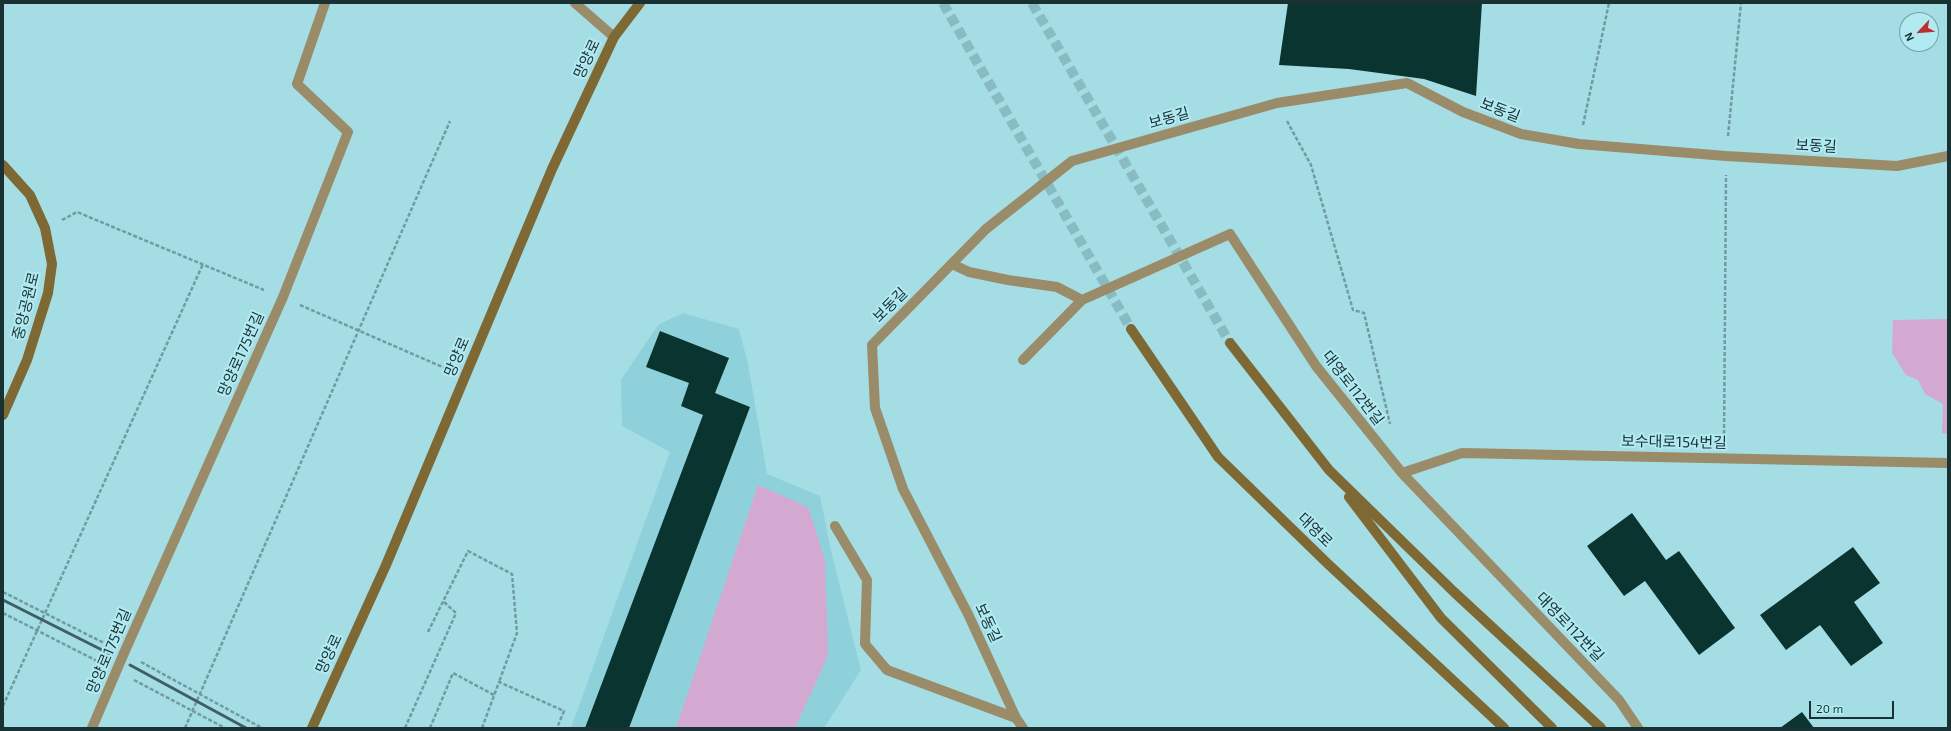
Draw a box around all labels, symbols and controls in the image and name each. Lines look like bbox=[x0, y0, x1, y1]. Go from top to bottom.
north arrow bbox=[1899, 12, 1939, 52]
text: N bbox=[1901, 31, 1916, 43]
street label: 망양로 bbox=[570, 36, 604, 82]
street label: 보동길 bbox=[1477, 94, 1523, 126]
street label: 보동길 bbox=[1147, 104, 1191, 132]
street label: 보동길 bbox=[1795, 136, 1837, 156]
street label: 중앙공원로 bbox=[9, 270, 43, 342]
street label: 보동길 bbox=[869, 284, 911, 326]
street label: 망양로175번길 bbox=[214, 309, 268, 399]
street label: 망양로 bbox=[441, 334, 473, 380]
street label: 대영로112번길 bbox=[1318, 347, 1388, 429]
street label: 보수대로154번길 bbox=[1621, 432, 1727, 452]
street label: 대영로 bbox=[1294, 509, 1336, 551]
street label: 대영로112번길 bbox=[1532, 589, 1608, 665]
street label: 보동길 bbox=[971, 600, 1005, 646]
street label: 망양로175번길 bbox=[83, 606, 135, 696]
street label: 망양로 bbox=[312, 631, 346, 677]
scale bar bbox=[1811, 693, 1896, 719]
text: 20 m bbox=[1816, 701, 1843, 715]

